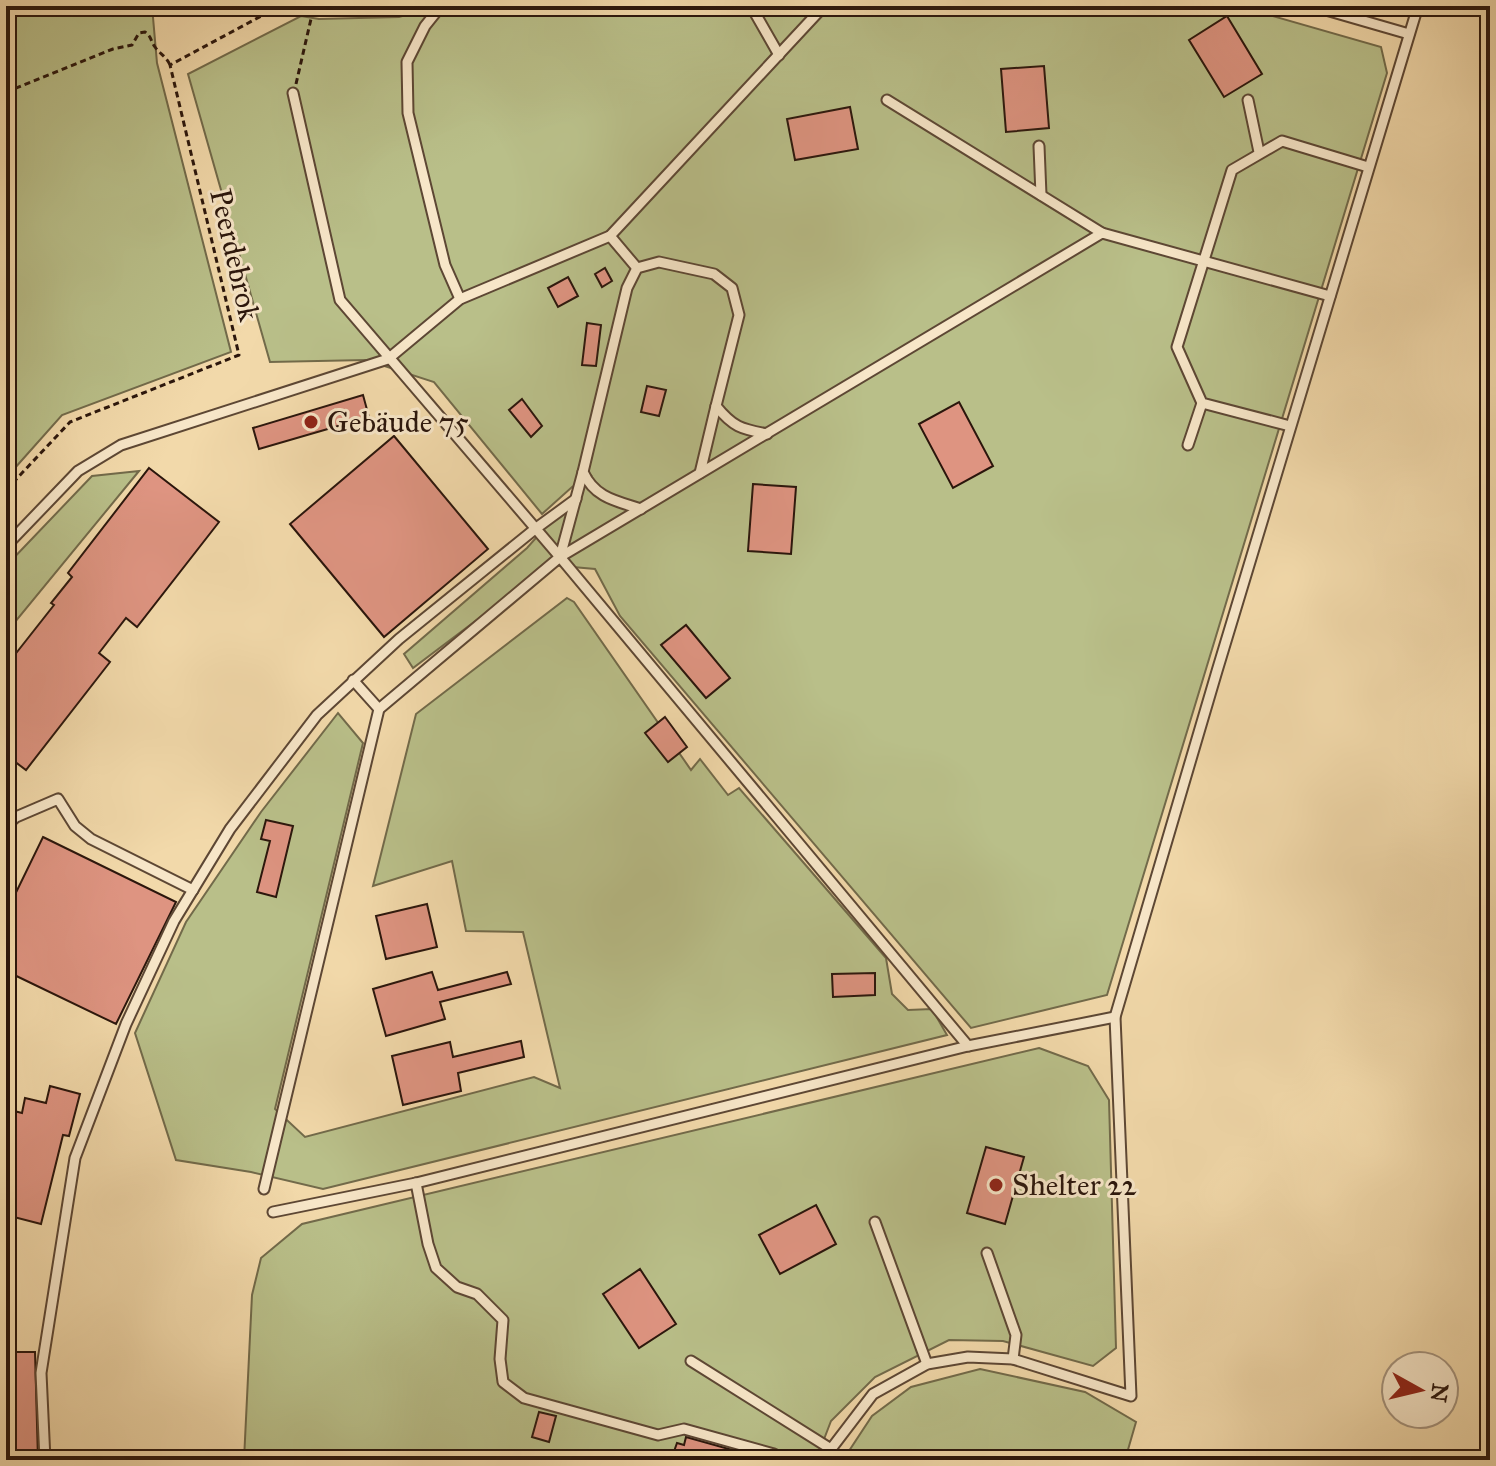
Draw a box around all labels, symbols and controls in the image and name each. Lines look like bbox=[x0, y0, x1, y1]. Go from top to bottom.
street label: Peerdebrok bbox=[202, 185, 268, 325]
place label: Gebäude 75 bbox=[327, 404, 469, 440]
marker: Gebäude 75 bbox=[302, 413, 320, 431]
place label: Shelter 22 bbox=[1012, 1167, 1137, 1203]
marker: Shelter 22 bbox=[987, 1176, 1005, 1194]
north arrow bbox=[1380, 1350, 1460, 1430]
text: N bbox=[1425, 1382, 1454, 1404]

